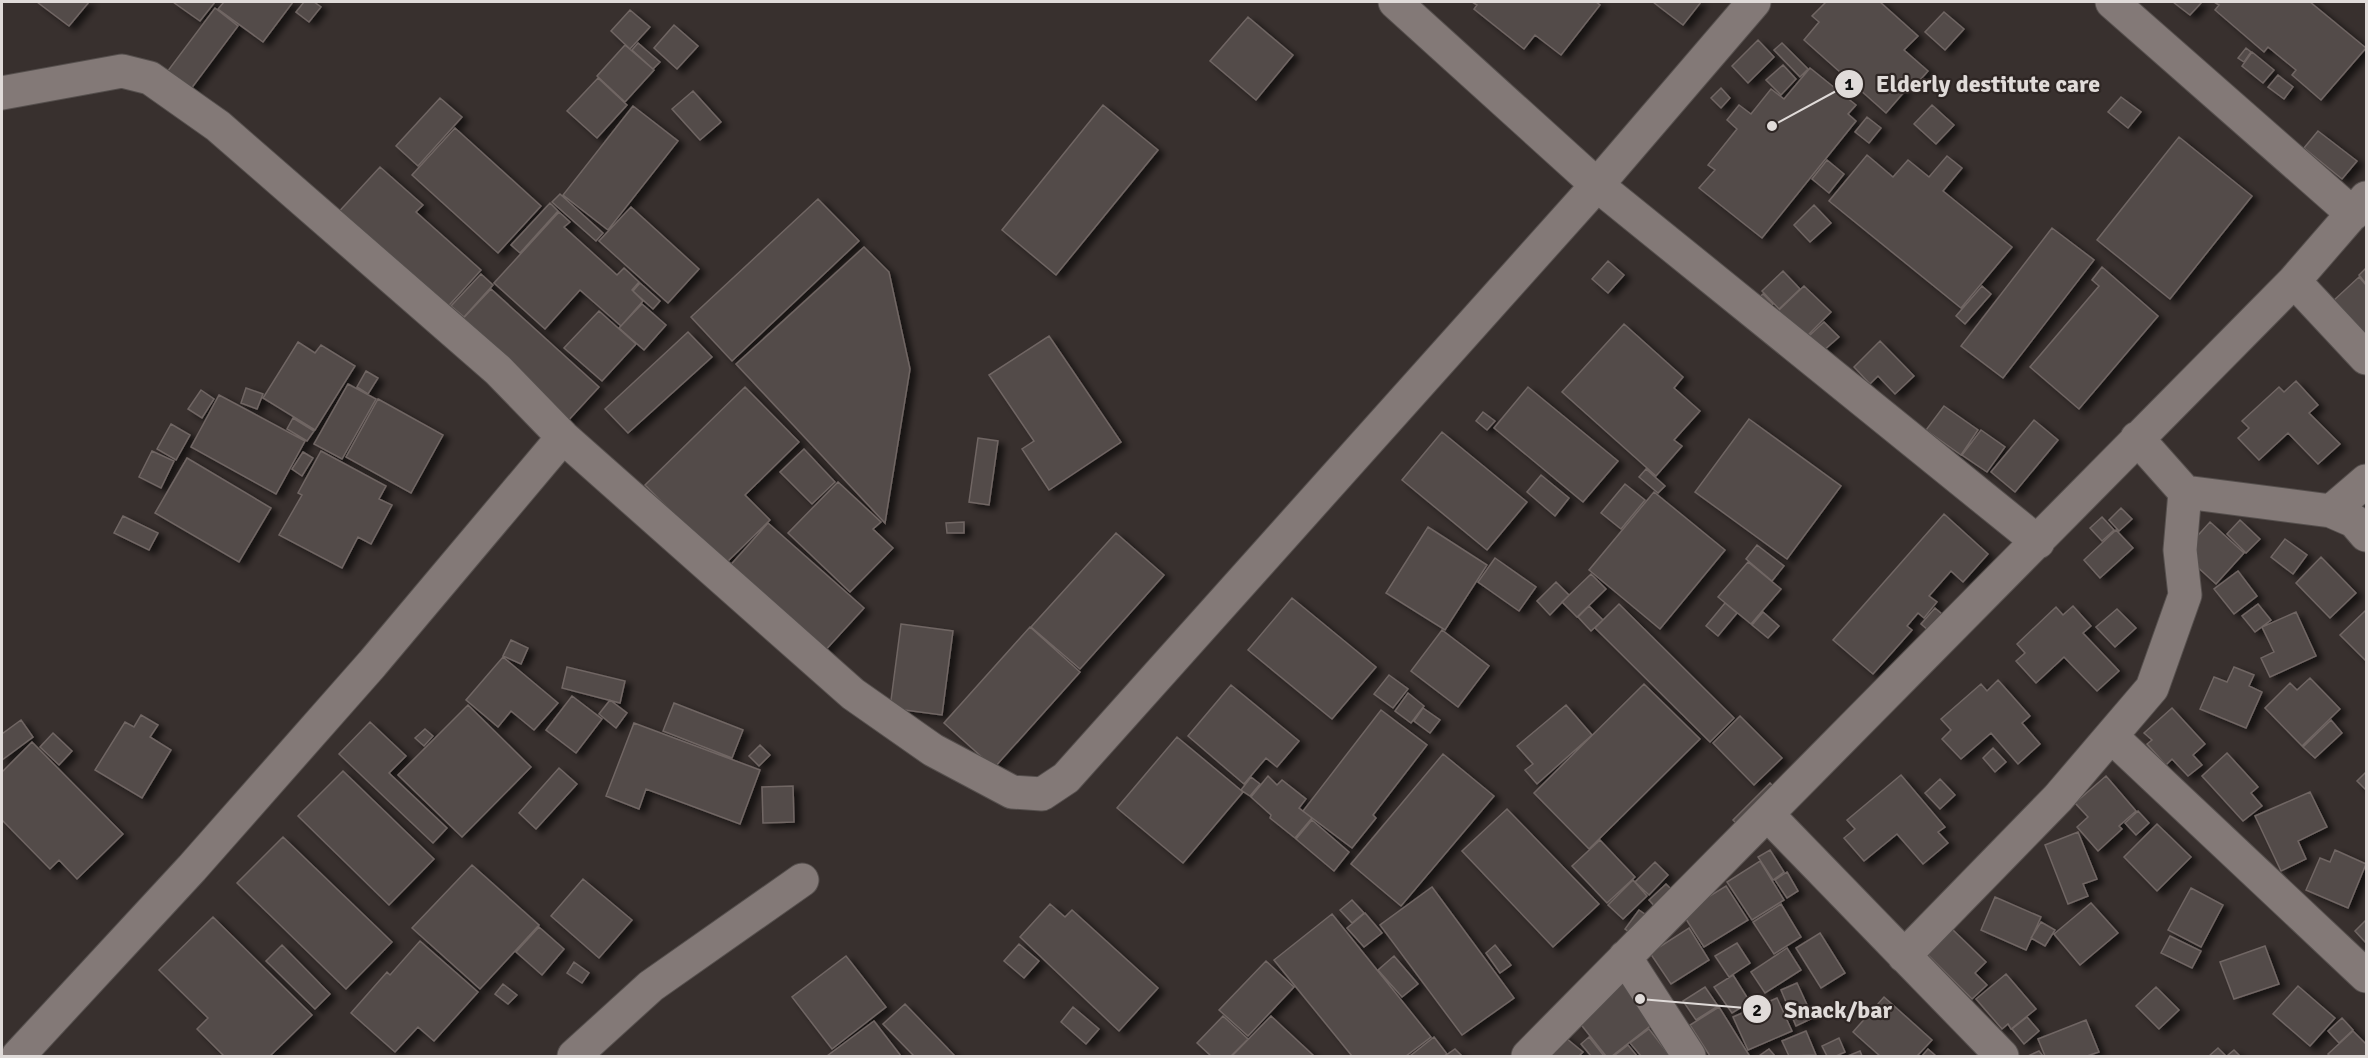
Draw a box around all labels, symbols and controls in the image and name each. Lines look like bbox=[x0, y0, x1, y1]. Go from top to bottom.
callout: Elderly destitute care bbox=[1834, 63, 2112, 105]
text: Elderly destitute care bbox=[1876, 69, 2100, 99]
text: 1 bbox=[1844, 73, 1854, 95]
callout: Snack/bar bbox=[1742, 988, 1904, 1030]
text: Snack/bar bbox=[1784, 995, 1893, 1025]
text: 2 bbox=[1752, 999, 1762, 1021]

